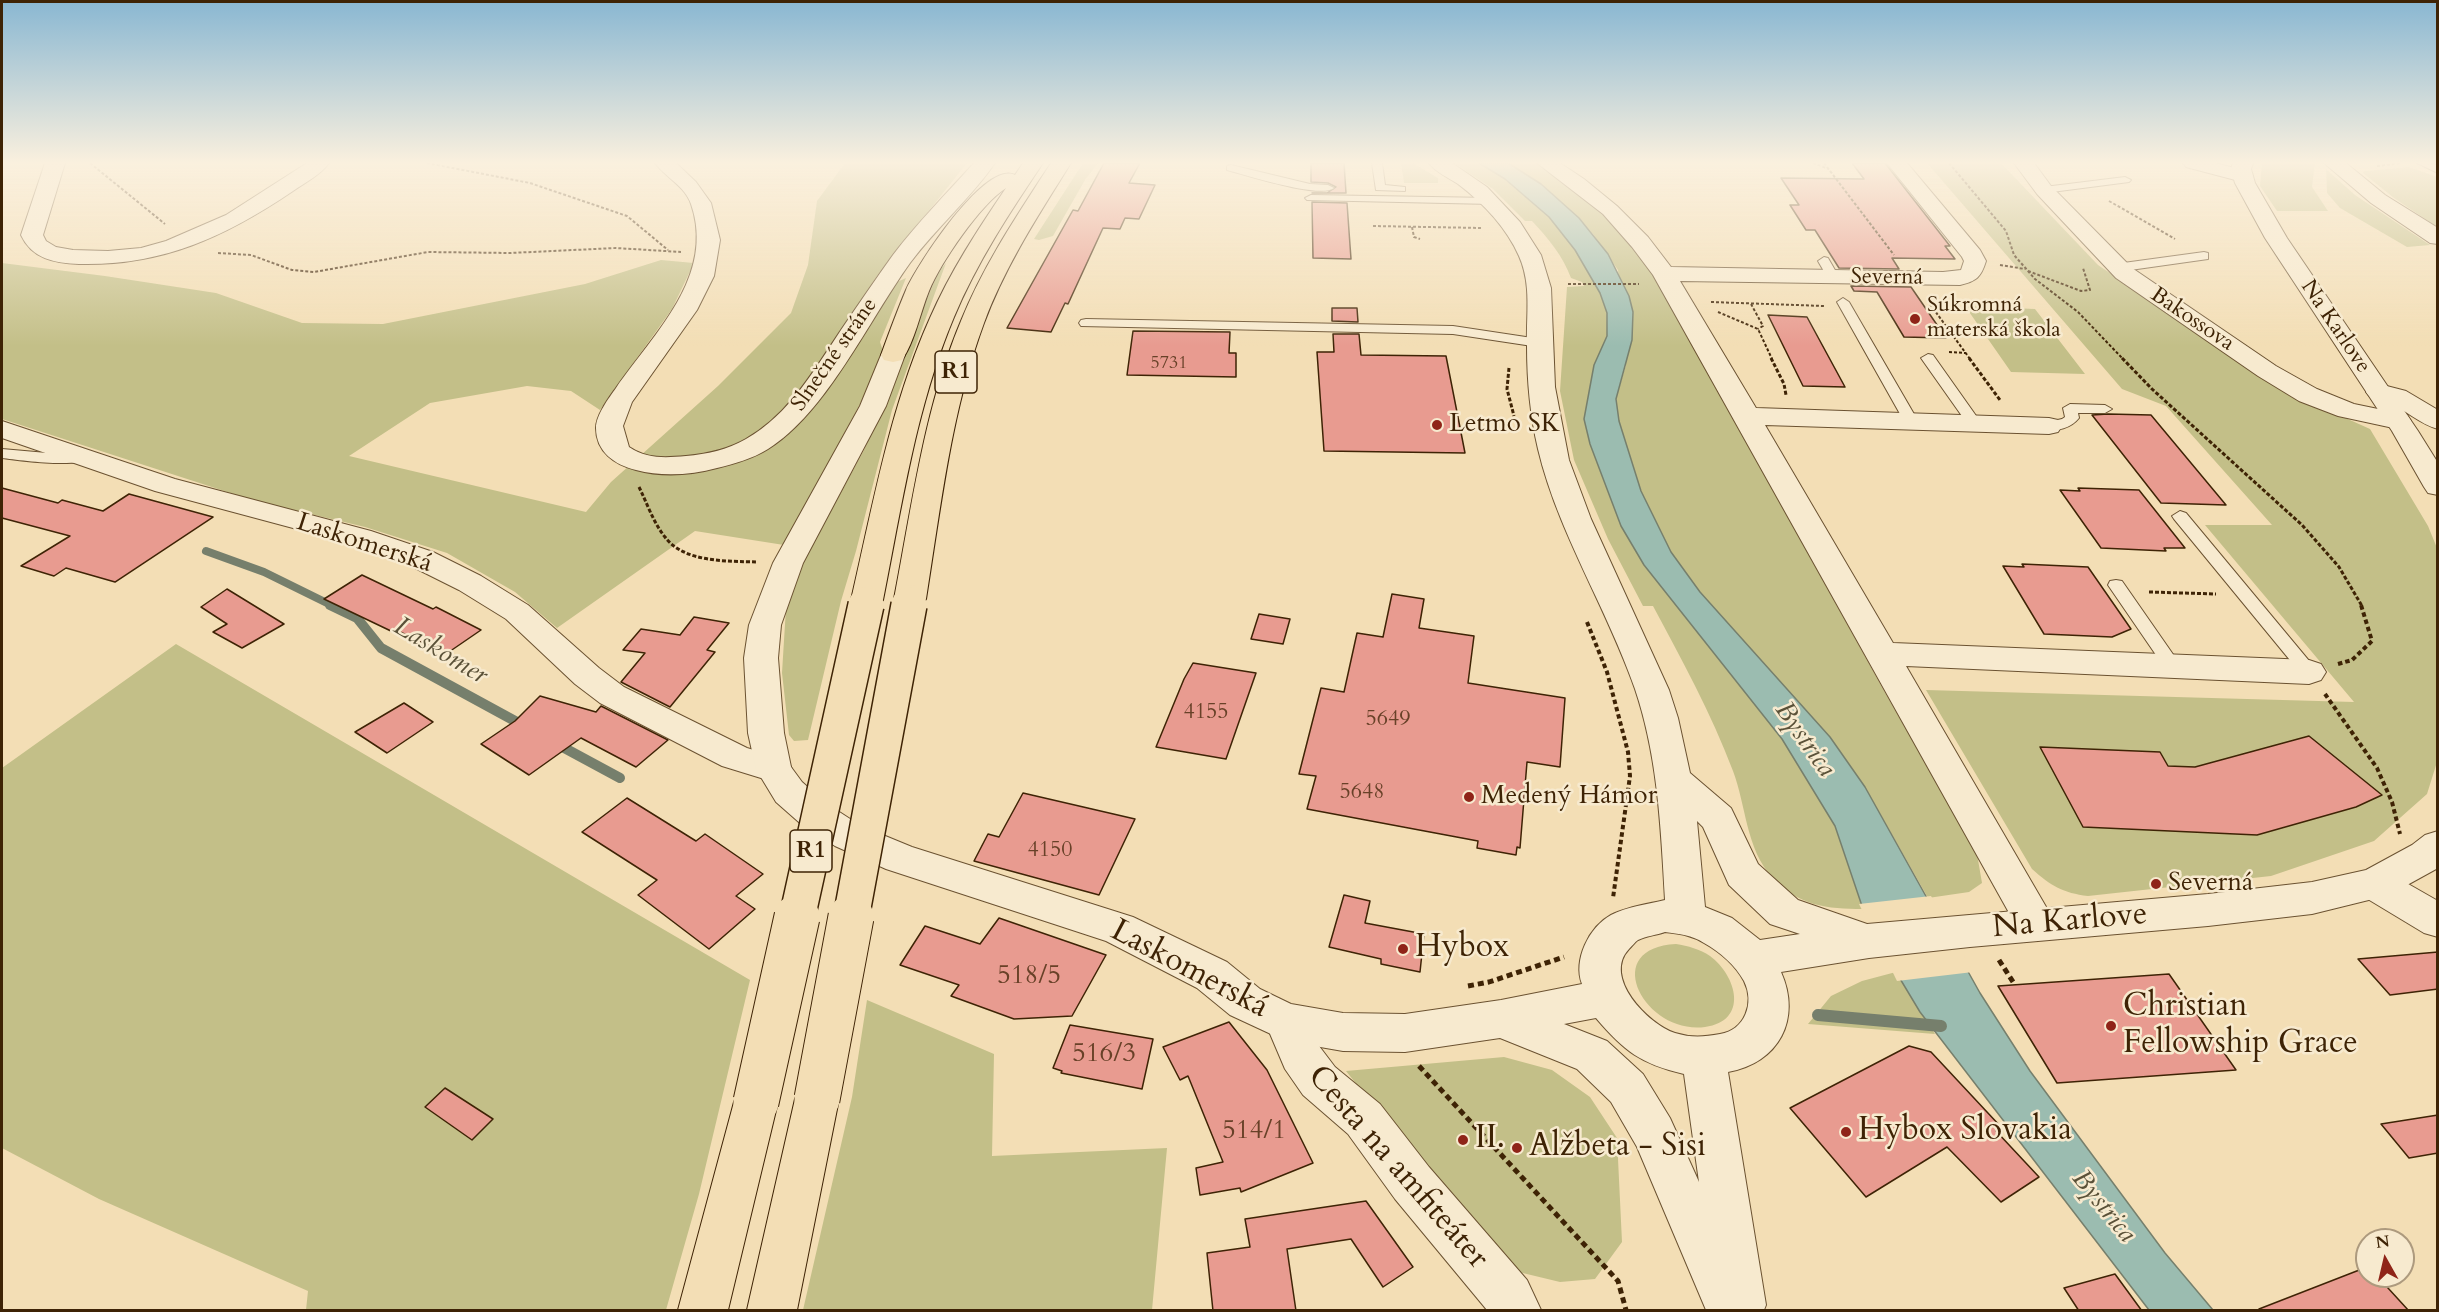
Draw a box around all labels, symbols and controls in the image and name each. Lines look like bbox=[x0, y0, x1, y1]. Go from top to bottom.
street label: Severná bbox=[1851, 264, 1923, 292]
street label: Na Karlove bbox=[2294, 275, 2376, 379]
street label: Bakossova bbox=[2145, 282, 2239, 358]
street label: Slnečné stráne bbox=[786, 293, 884, 417]
place label: Súkromná materská škola bbox=[1927, 293, 2061, 344]
marker: Súkromná materská škola bbox=[1908, 312, 1922, 326]
road number: R1 bbox=[935, 351, 977, 393]
house number: 5731 bbox=[1151, 353, 1187, 375]
place label: Letmo SK bbox=[1449, 409, 1560, 441]
marker: Letmo SK bbox=[1430, 418, 1444, 432]
street label: Laskomerská bbox=[292, 507, 436, 581]
water label: Laskomer bbox=[387, 611, 493, 693]
water label: Bystrica bbox=[1767, 696, 1841, 784]
house number: 4155 bbox=[1183, 700, 1229, 726]
house number: 5649 bbox=[1365, 707, 1411, 733]
house number: 5648 bbox=[1339, 780, 1385, 806]
place label: Medený Hámor bbox=[1481, 781, 1657, 813]
marker: Medený Hámor bbox=[1462, 790, 1476, 804]
road number: R1 bbox=[790, 830, 832, 872]
house number: 4150 bbox=[1027, 838, 1073, 864]
place label: Severná bbox=[2168, 868, 2253, 900]
marker: Severná bbox=[2149, 877, 2163, 891]
street label: Na Karlove bbox=[1991, 896, 2149, 948]
street label: Laskomerská bbox=[1104, 912, 1274, 1028]
place label: Hybox bbox=[1415, 930, 1509, 968]
marker: Hybox bbox=[1396, 942, 1410, 956]
house number: 518/5 bbox=[997, 961, 1061, 993]
place label: Christian Fellowship Grace bbox=[2123, 989, 2358, 1064]
marker: Christian Fellowship Grace bbox=[2104, 1019, 2118, 1033]
house number: 516/3 bbox=[1072, 1039, 1136, 1071]
street label: Cesta na amfiteáter bbox=[1298, 1059, 1496, 1277]
place label: Hybox Slovakia bbox=[1858, 1113, 2072, 1151]
house number: 514/1 bbox=[1222, 1116, 1286, 1148]
place label: II. bbox=[1475, 1121, 1505, 1159]
marker: Hybox Slovakia bbox=[1839, 1125, 1853, 1139]
place label: Alžbeta - Sisi bbox=[1529, 1129, 1706, 1167]
marker: II. bbox=[1456, 1133, 1470, 1147]
marker: Alžbeta - Sisi bbox=[1510, 1141, 1524, 1155]
water label: Bystrica bbox=[2064, 1164, 2142, 1250]
north arrow bbox=[2355, 1228, 2415, 1288]
text: N bbox=[2374, 1230, 2391, 1254]

